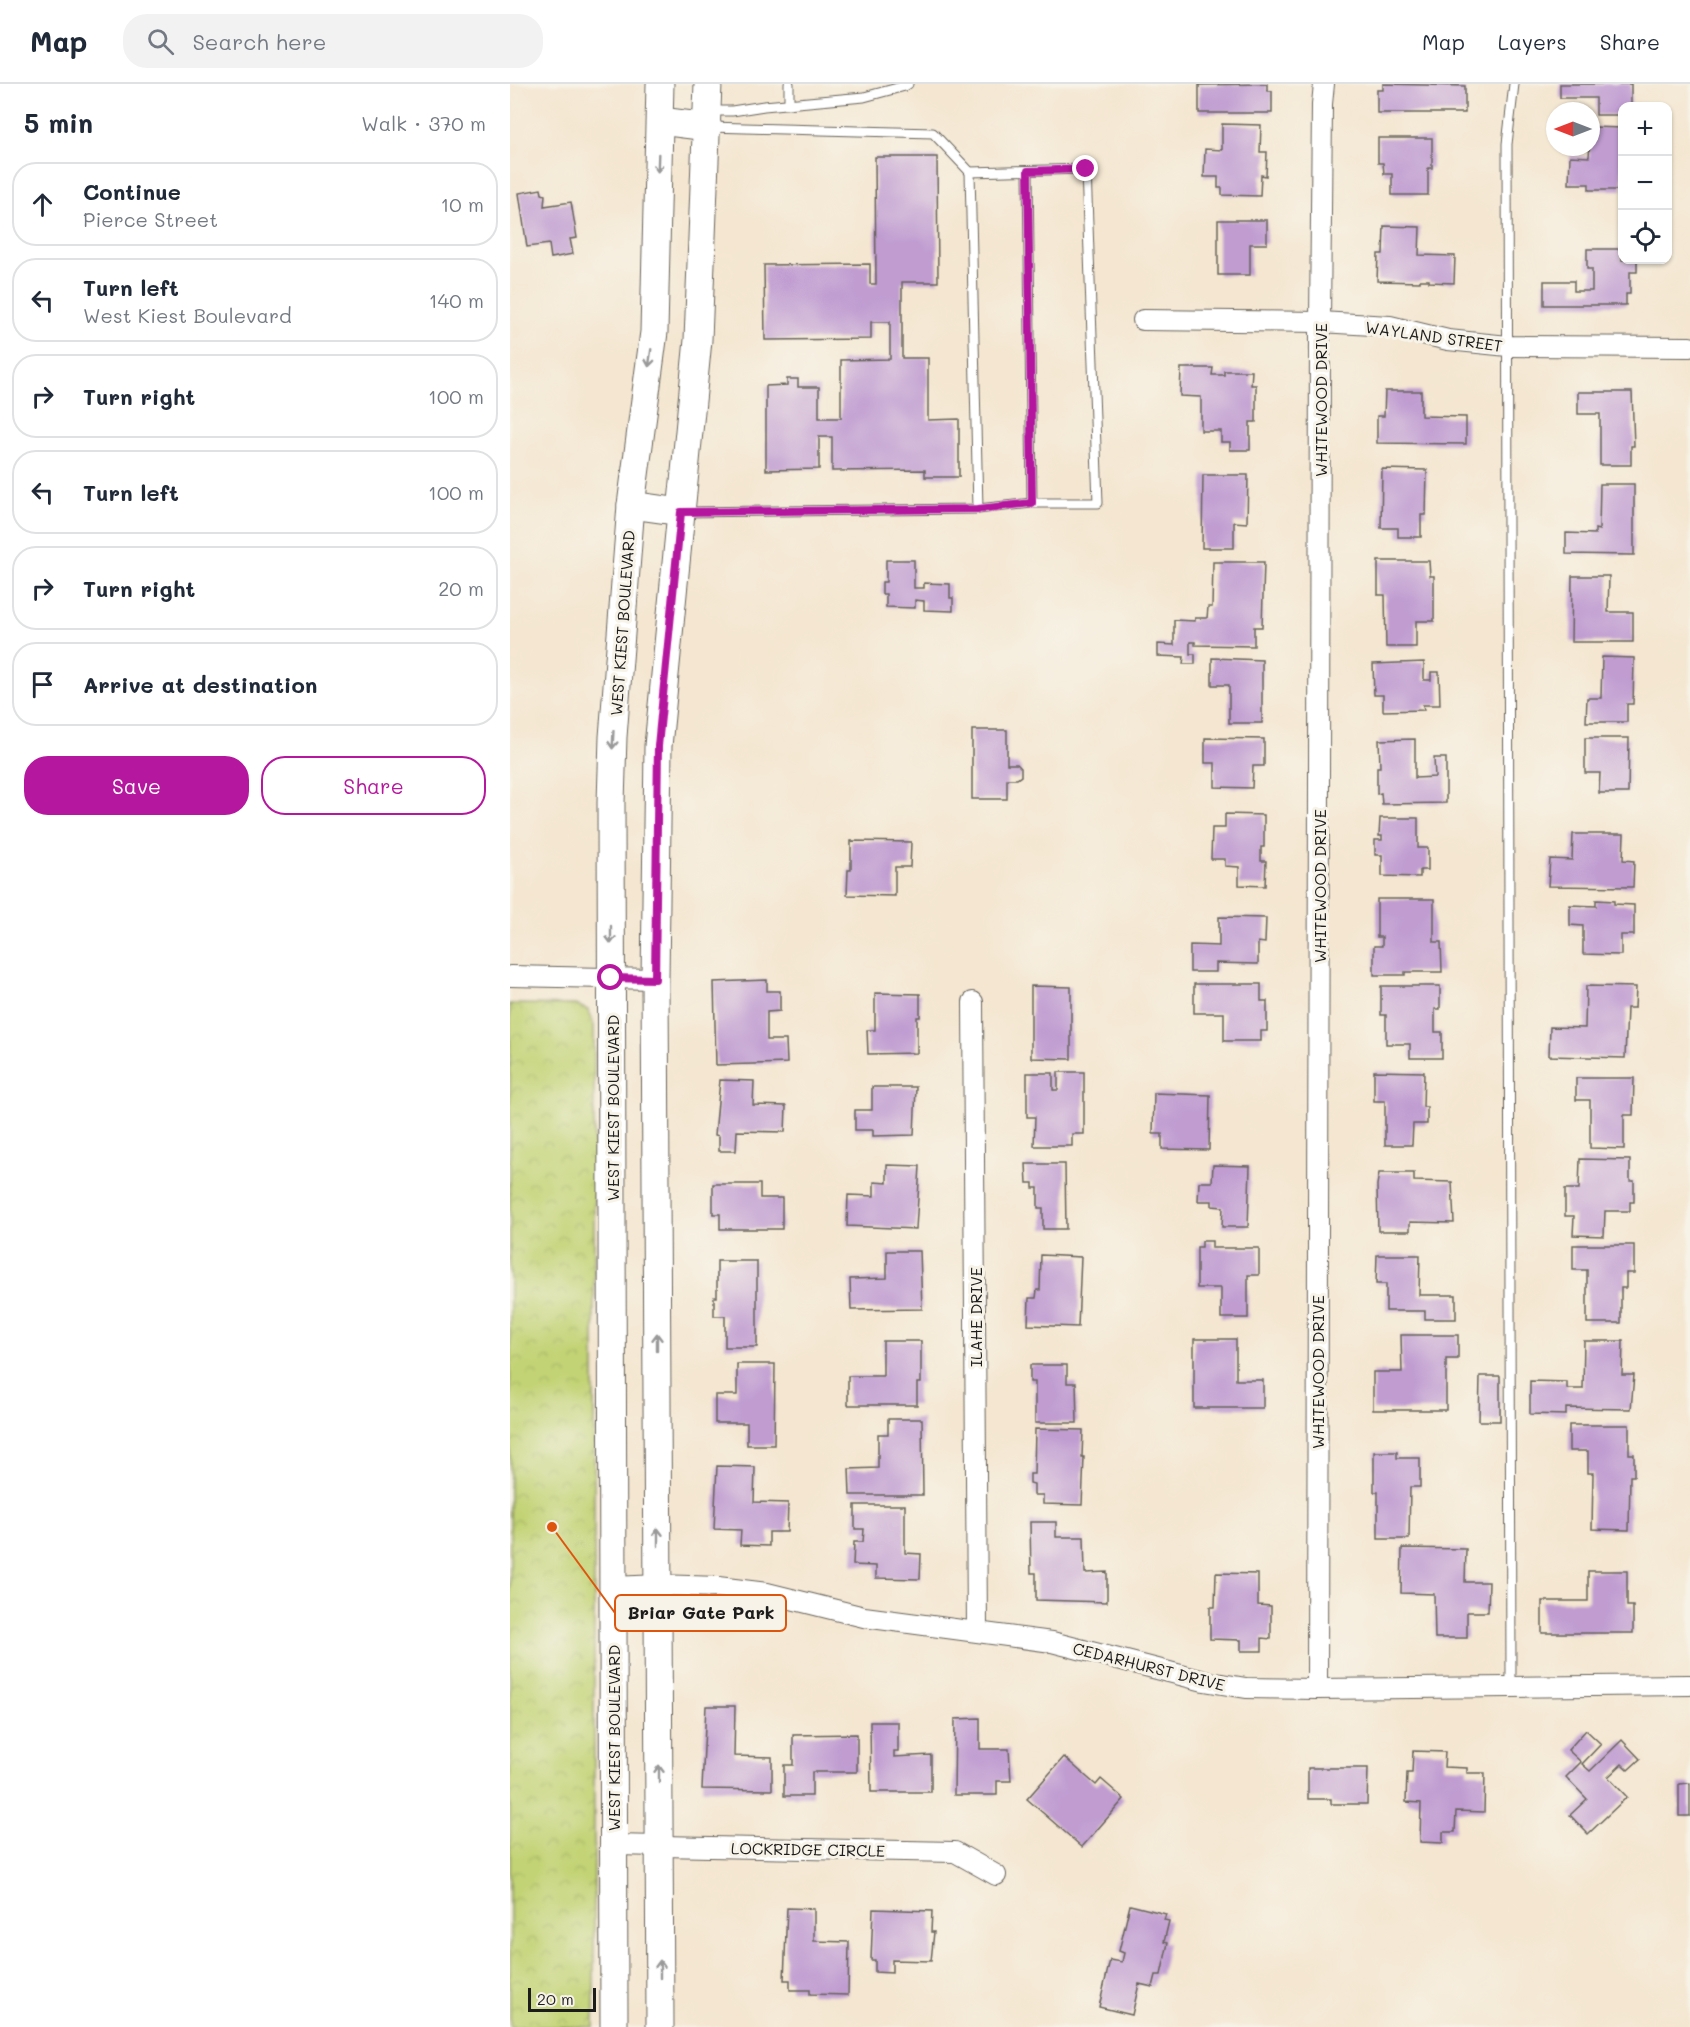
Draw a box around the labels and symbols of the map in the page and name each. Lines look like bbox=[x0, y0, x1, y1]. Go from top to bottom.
north arrow bbox=[1546, 102, 1600, 156]
one-way arrow bbox=[653, 153, 664, 173]
route end bbox=[1072, 155, 1098, 181]
street label: WAYLAND STREET bbox=[1364, 316, 1504, 356]
street label: WHITEWOOD DRIVE bbox=[1310, 323, 1331, 477]
one-way arrow bbox=[645, 348, 656, 368]
street label: WEST KIEST BOULEVARD bbox=[605, 529, 639, 717]
one-way arrow bbox=[608, 730, 619, 750]
street label: WHITEWOOD DRIVE bbox=[1309, 809, 1330, 963]
one-way arrow bbox=[605, 925, 617, 945]
route start bbox=[597, 964, 623, 990]
street label: WEST KIEST BOULEVARD bbox=[602, 1015, 623, 1201]
street label: ILAHE DRIVE bbox=[965, 1267, 986, 1367]
street label: WHITEWOOD DRIVE bbox=[1307, 1295, 1328, 1449]
one-way arrow bbox=[651, 1332, 663, 1352]
one-way arrow bbox=[652, 1527, 664, 1547]
callout: Briar Gate Park bbox=[615, 1595, 786, 1631]
text: Briar Gate Park bbox=[627, 1600, 775, 1624]
street label: CEDARHURST DRIVE bbox=[1071, 1637, 1227, 1695]
street label: WEST KIEST BOULEVARD bbox=[603, 1645, 624, 1831]
one-way arrow bbox=[653, 1764, 665, 1784]
street label: LOCKRIDGE CIRCLE bbox=[731, 1837, 885, 1861]
one-way arrow bbox=[654, 1959, 666, 1979]
scale bar bbox=[528, 1985, 596, 2012]

